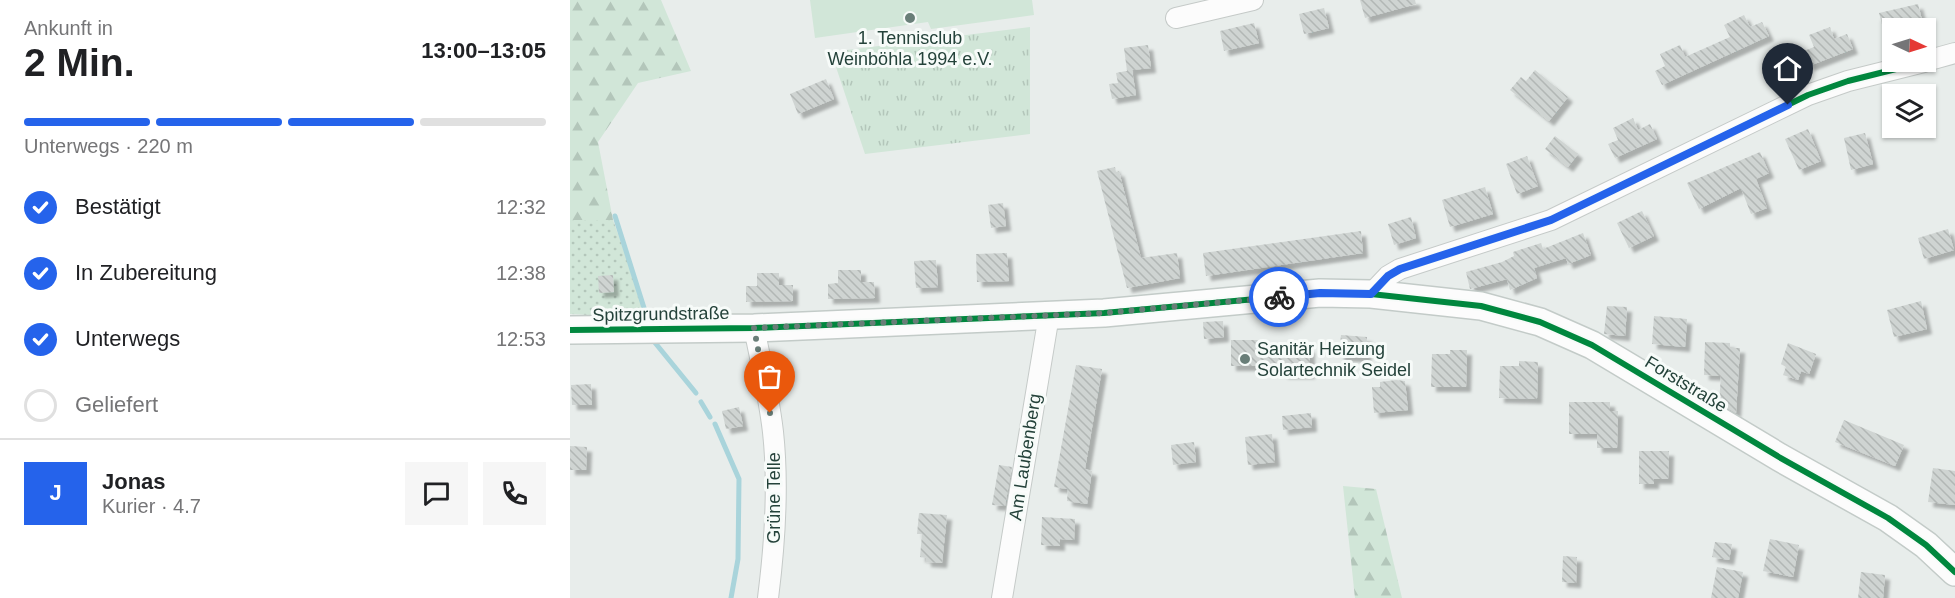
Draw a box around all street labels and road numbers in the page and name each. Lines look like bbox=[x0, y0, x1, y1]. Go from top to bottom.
street label: Spitzgrundstraße bbox=[592, 303, 730, 325]
street label: Forststraße bbox=[1641, 352, 1731, 416]
street label: Am Laubenberg bbox=[1005, 392, 1045, 522]
street label: Grüne Telle bbox=[764, 452, 784, 544]

